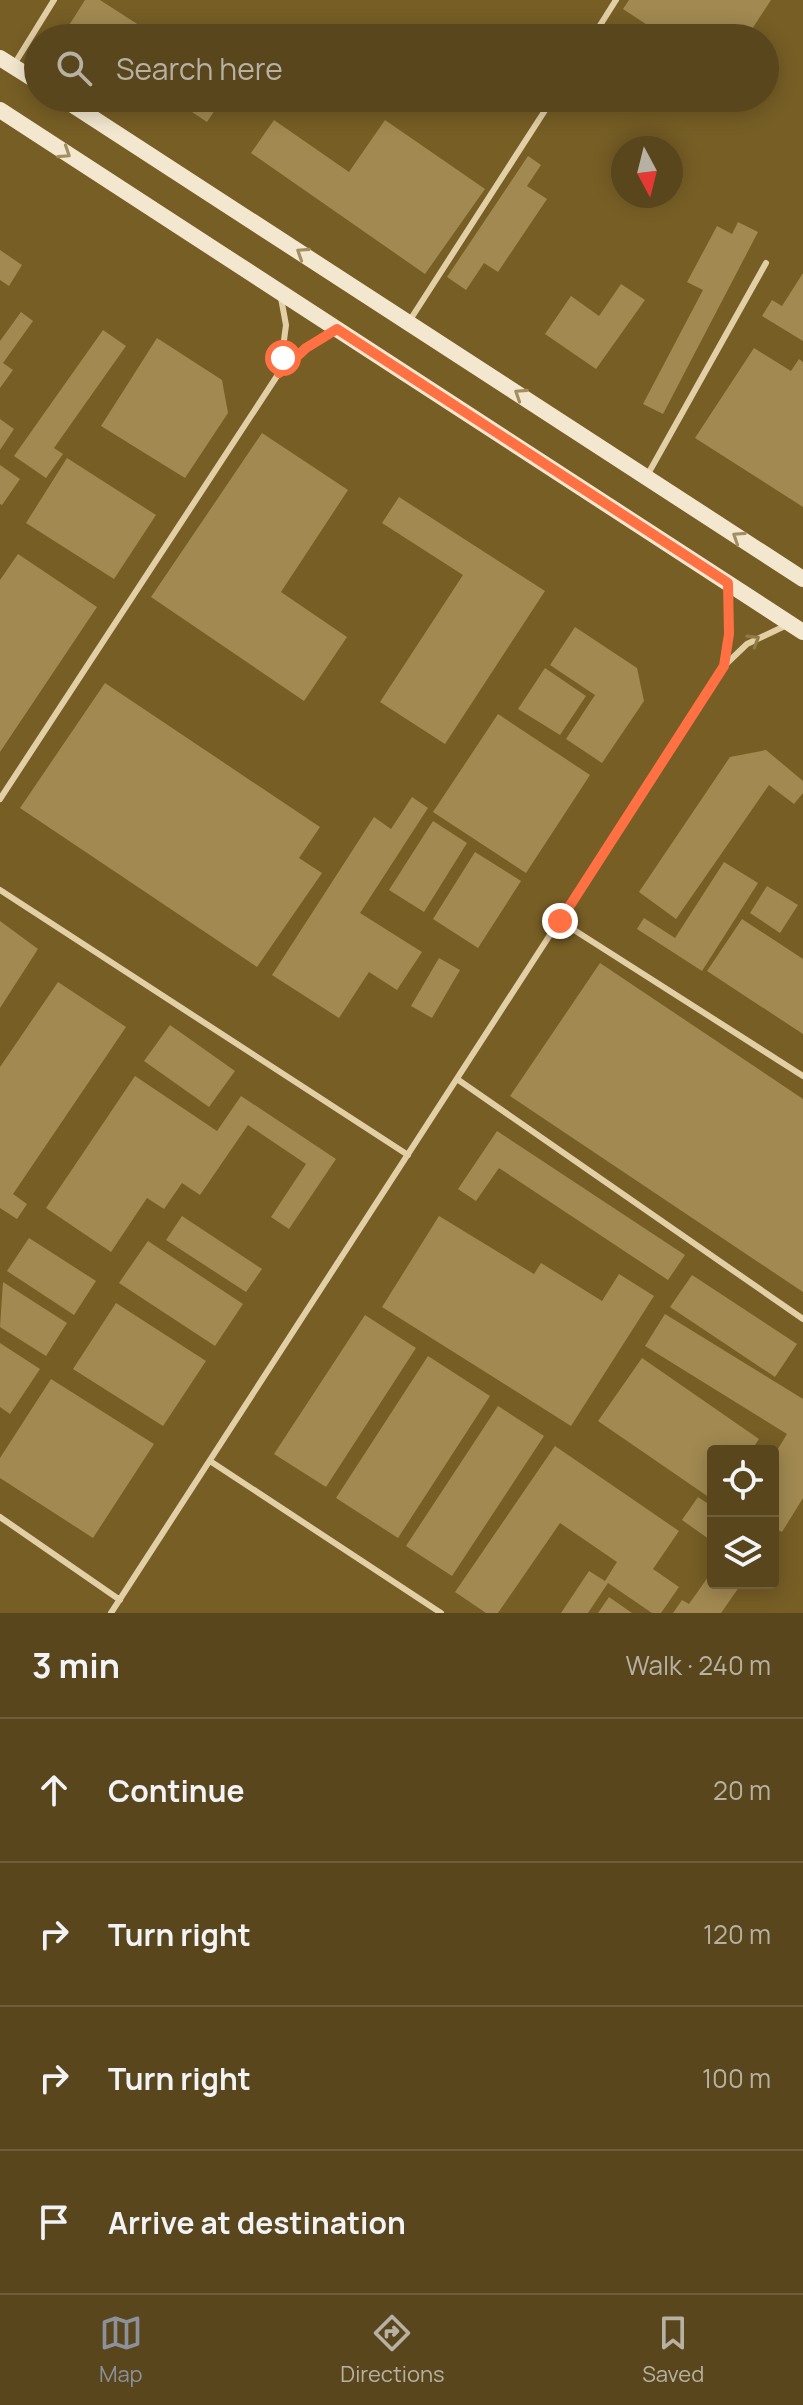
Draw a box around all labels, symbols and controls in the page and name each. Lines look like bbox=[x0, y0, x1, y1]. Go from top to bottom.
search box bbox=[24, 24, 779, 112]
icon: search bbox=[52, 46, 96, 90]
text: Search here bbox=[116, 48, 283, 89]
north arrow bbox=[611, 136, 683, 208]
one-way arrow bbox=[57, 143, 71, 158]
one-way arrow bbox=[296, 247, 311, 262]
route start bbox=[265, 340, 301, 376]
one-way arrow bbox=[514, 389, 529, 404]
one-way arrow bbox=[732, 531, 746, 546]
one-way arrow bbox=[745, 635, 760, 650]
route end bbox=[542, 903, 578, 939]
map controls bbox=[707, 1445, 779, 1589]
button: locate bbox=[707, 1445, 779, 1517]
button: layers bbox=[707, 1517, 779, 1589]
text: 3 min bbox=[32, 1642, 120, 1688]
text: Walk · 240 m bbox=[625, 1647, 771, 1683]
icon: ahead bbox=[32, 1768, 76, 1812]
text: Continue bbox=[108, 1770, 244, 1811]
text: 20 m bbox=[713, 1772, 771, 1808]
icon: right bbox=[32, 1912, 76, 1956]
text: Turn right bbox=[108, 1914, 251, 1955]
text: 120 m bbox=[703, 1916, 771, 1952]
icon: right bbox=[32, 2056, 76, 2100]
text: Turn right bbox=[108, 2058, 251, 2099]
text: 100 m bbox=[702, 2060, 771, 2096]
icon: arrive bbox=[32, 2200, 76, 2244]
text: Arrive at destination bbox=[108, 2202, 406, 2243]
tab: Map bbox=[99, 2311, 143, 2389]
tab: Directions bbox=[340, 2311, 445, 2389]
tab: Saved bbox=[642, 2311, 704, 2389]

